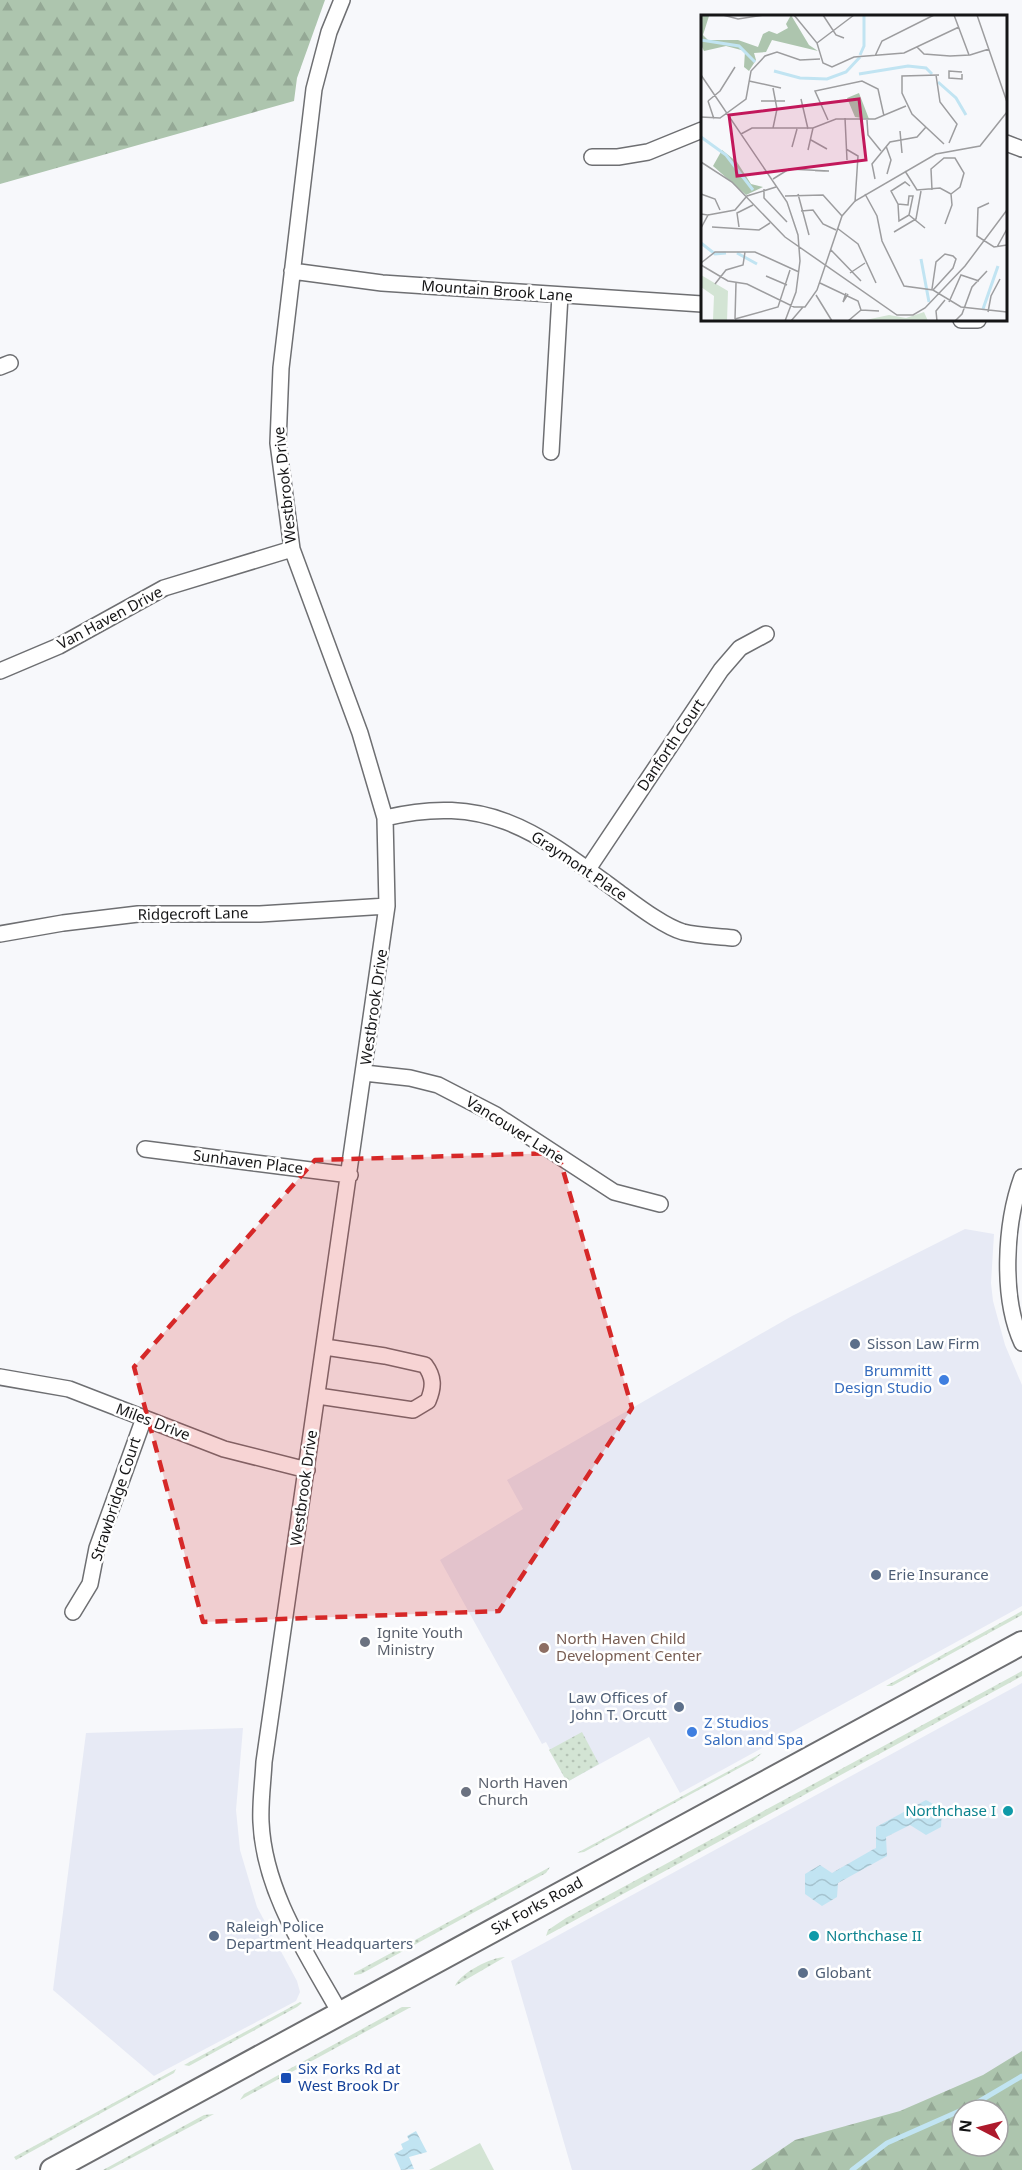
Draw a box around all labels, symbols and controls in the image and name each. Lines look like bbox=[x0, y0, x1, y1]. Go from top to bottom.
inset map bbox=[701, 15, 1007, 321]
street label: Mountain Brook Lane bbox=[421, 275, 573, 305]
street label: Westbrook Drive bbox=[268, 426, 300, 544]
street label: Van Haven Drive bbox=[54, 581, 166, 653]
street label: Danforth Court bbox=[632, 694, 709, 794]
street label: Graymont Place bbox=[528, 826, 631, 905]
street label: Ridgecroft Lane bbox=[137, 902, 249, 924]
street label: Westbrook Drive bbox=[355, 948, 391, 1066]
street label: Vancouver Lane bbox=[463, 1091, 568, 1167]
street label: Sunhaven Place bbox=[192, 1144, 304, 1178]
place label: Sisson Law Firm bbox=[867, 1333, 980, 1353]
marker: Sisson Law Firm bbox=[848, 1337, 862, 1351]
place label: Brummitt Design Studio bbox=[834, 1360, 933, 1397]
marker: Brummitt Design Studio bbox=[937, 1373, 951, 1387]
street label: Miles Drive bbox=[113, 1398, 193, 1444]
street label: Westbrook Drive bbox=[285, 1429, 321, 1547]
street label: Strawbridge Court bbox=[86, 1434, 145, 1563]
place label: Erie Insurance bbox=[888, 1564, 989, 1584]
marker: Erie Insurance bbox=[869, 1568, 883, 1582]
place label: Ignite Youth Ministry bbox=[377, 1622, 463, 1659]
place label: North Haven Child Development Center bbox=[556, 1628, 702, 1665]
marker: Ignite Youth Ministry bbox=[358, 1635, 372, 1649]
marker: North Haven Child Development Center bbox=[537, 1641, 551, 1655]
place label: Law Offices of John T. Orcutt bbox=[568, 1687, 668, 1724]
marker: Law Offices of John T. Orcutt bbox=[672, 1700, 686, 1714]
place label: Z Studios Salon and Spa bbox=[704, 1712, 803, 1749]
marker: Z Studios Salon and Spa bbox=[685, 1725, 699, 1739]
place label: North Haven Church bbox=[478, 1772, 568, 1809]
marker: North Haven Church bbox=[459, 1785, 473, 1799]
place label: Northchase I bbox=[905, 1800, 996, 1820]
marker: Northchase I bbox=[1001, 1804, 1015, 1818]
street label: Six Forks Road bbox=[487, 1872, 586, 1939]
place label: Raleigh Police Department Headquarters bbox=[226, 1916, 413, 1953]
place label: Northchase II bbox=[826, 1925, 922, 1945]
marker: Raleigh Police Department Headquarters bbox=[207, 1929, 221, 1943]
marker: Northchase II bbox=[807, 1929, 821, 1943]
place label: Globant bbox=[815, 1962, 872, 1982]
marker: Globant bbox=[796, 1966, 810, 1980]
place label: Six Forks Rd at West Brook Dr bbox=[298, 2058, 401, 2095]
marker: Six Forks Rd at West Brook Dr bbox=[279, 2071, 293, 2085]
north arrow bbox=[950, 2098, 1010, 2158]
text: N bbox=[953, 2118, 977, 2134]

